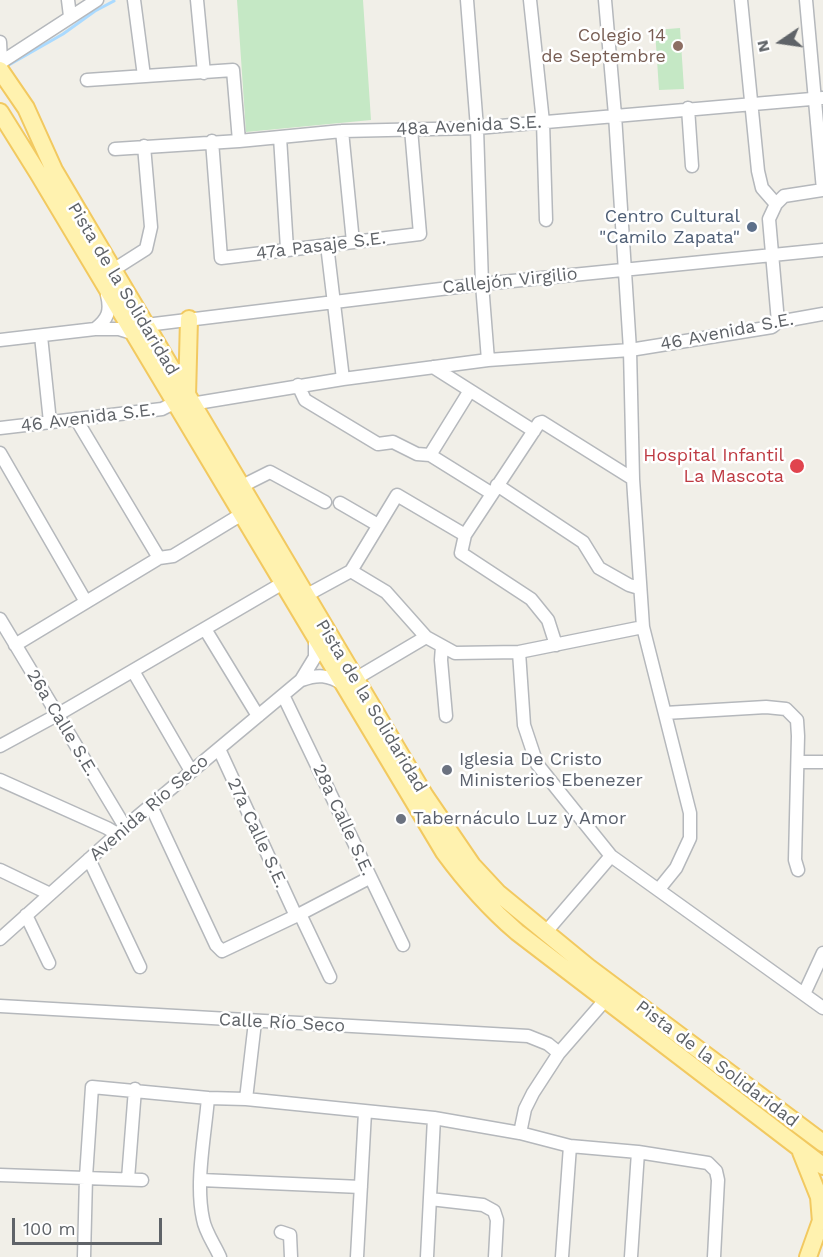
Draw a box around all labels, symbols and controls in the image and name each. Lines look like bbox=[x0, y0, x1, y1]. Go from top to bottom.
north arrow bbox=[751, 12, 811, 72]
place label: Colegio 14 de Septembre bbox=[541, 25, 666, 68]
text: N bbox=[752, 38, 774, 54]
marker: Colegio 14 de Septembre bbox=[671, 39, 685, 53]
street label: 48a Avenida S.E. bbox=[396, 111, 542, 141]
street label: Pista de la Solidaridad bbox=[63, 199, 183, 379]
place label: Centro Cultural "Camilo Zapata" bbox=[599, 206, 740, 248]
marker: Centro Cultural "Camilo Zapata" bbox=[745, 220, 759, 234]
street label: 47a Pasaje S.E. bbox=[255, 227, 387, 265]
street label: Callejón Virgilio bbox=[441, 263, 579, 299]
street label: 46 Avenida S.E. bbox=[659, 308, 795, 356]
street label: 46 Avenida S.E. bbox=[20, 399, 156, 437]
place label: Hospital Infantil La Mascota bbox=[643, 445, 784, 488]
marker: Hospital Infantil La Mascota bbox=[788, 457, 806, 475]
street label: Pista de la Solidaridad bbox=[311, 616, 431, 796]
street label: 26a Calle S.E. bbox=[22, 666, 102, 780]
place label: Iglesia De Cristo Ministerios Ebenezer bbox=[459, 749, 643, 792]
street label: Avenida Río Seco bbox=[85, 750, 213, 866]
street label: 28a Calle S.E. bbox=[308, 761, 378, 879]
marker: Iglesia De Cristo Ministerios Ebenezer bbox=[440, 763, 454, 777]
street label: 27a Calle S.E. bbox=[222, 775, 292, 891]
place label: Tabernáculo Luz y Amor bbox=[413, 808, 626, 830]
marker: Tabernáculo Luz y Amor bbox=[394, 812, 408, 826]
street label: Pista de la Solidaridad bbox=[632, 996, 802, 1132]
street label: Calle Río Seco bbox=[218, 1009, 346, 1037]
scale bar bbox=[15, 1206, 165, 1244]
text: 100 m bbox=[23, 1218, 76, 1239]

